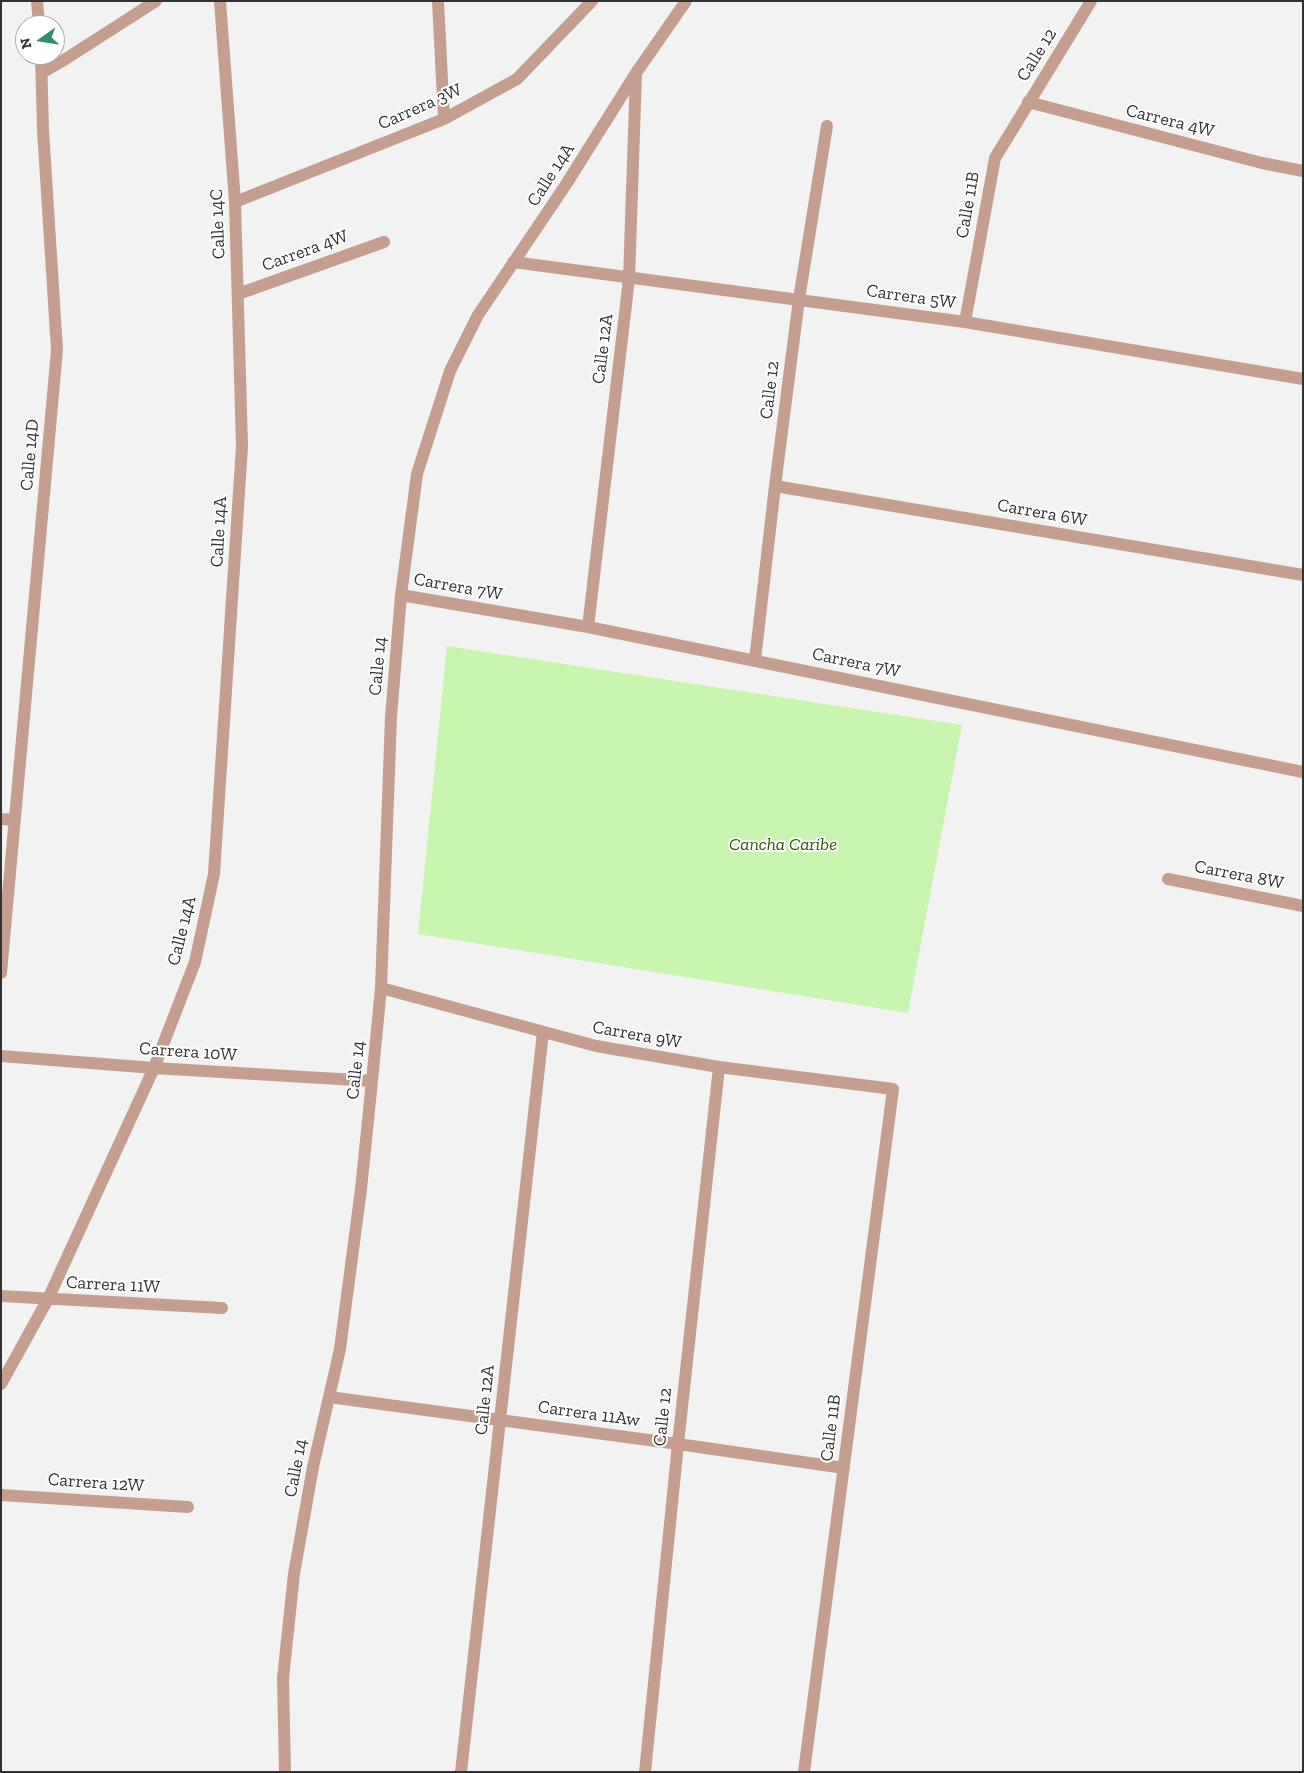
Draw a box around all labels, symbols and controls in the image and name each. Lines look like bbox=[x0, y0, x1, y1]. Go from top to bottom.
north arrow bbox=[15, 15, 65, 65]
street label: Calle 12 bbox=[1012, 24, 1062, 86]
text: N bbox=[16, 36, 35, 50]
street label: Carrera 3W bbox=[375, 79, 465, 135]
street label: Carrera 4W bbox=[1124, 100, 1216, 142]
street label: Calle 14A bbox=[523, 139, 579, 211]
street label: Calle 11B bbox=[952, 170, 984, 240]
street label: Calle 14C bbox=[206, 188, 230, 260]
street label: Carrera 4W bbox=[259, 225, 351, 277]
street label: Carrera 5W bbox=[865, 280, 957, 314]
street label: Calle 12A bbox=[588, 313, 618, 385]
street label: Calle 12 bbox=[756, 360, 784, 420]
street label: Calle 14D bbox=[16, 418, 44, 492]
street label: Carrera 6W bbox=[996, 494, 1088, 532]
street label: Calle 14A bbox=[206, 496, 232, 568]
street label: Carrera 7W bbox=[412, 569, 504, 605]
street label: Calle 14 bbox=[365, 636, 391, 696]
street label: Carrera 7W bbox=[810, 643, 902, 683]
park label: Cancha Caribe bbox=[729, 834, 837, 856]
street label: Carrera 8W bbox=[1192, 856, 1286, 894]
street label: Calle 14A bbox=[163, 894, 201, 968]
street label: Carrera 9W bbox=[591, 1017, 683, 1053]
street label: Carrera 10W bbox=[138, 1038, 238, 1066]
street label: Calle 14 bbox=[342, 1039, 370, 1101]
street label: Carrera 11W bbox=[65, 1272, 161, 1298]
street label: Calle 12A bbox=[471, 1364, 499, 1436]
street label: Calle 12 bbox=[649, 1387, 677, 1447]
street label: Calle 11B bbox=[816, 1393, 846, 1463]
street label: Carrera 11Aw bbox=[537, 1396, 641, 1432]
street label: Calle 14 bbox=[280, 1437, 312, 1499]
street label: Carrera 12W bbox=[47, 1469, 145, 1497]

